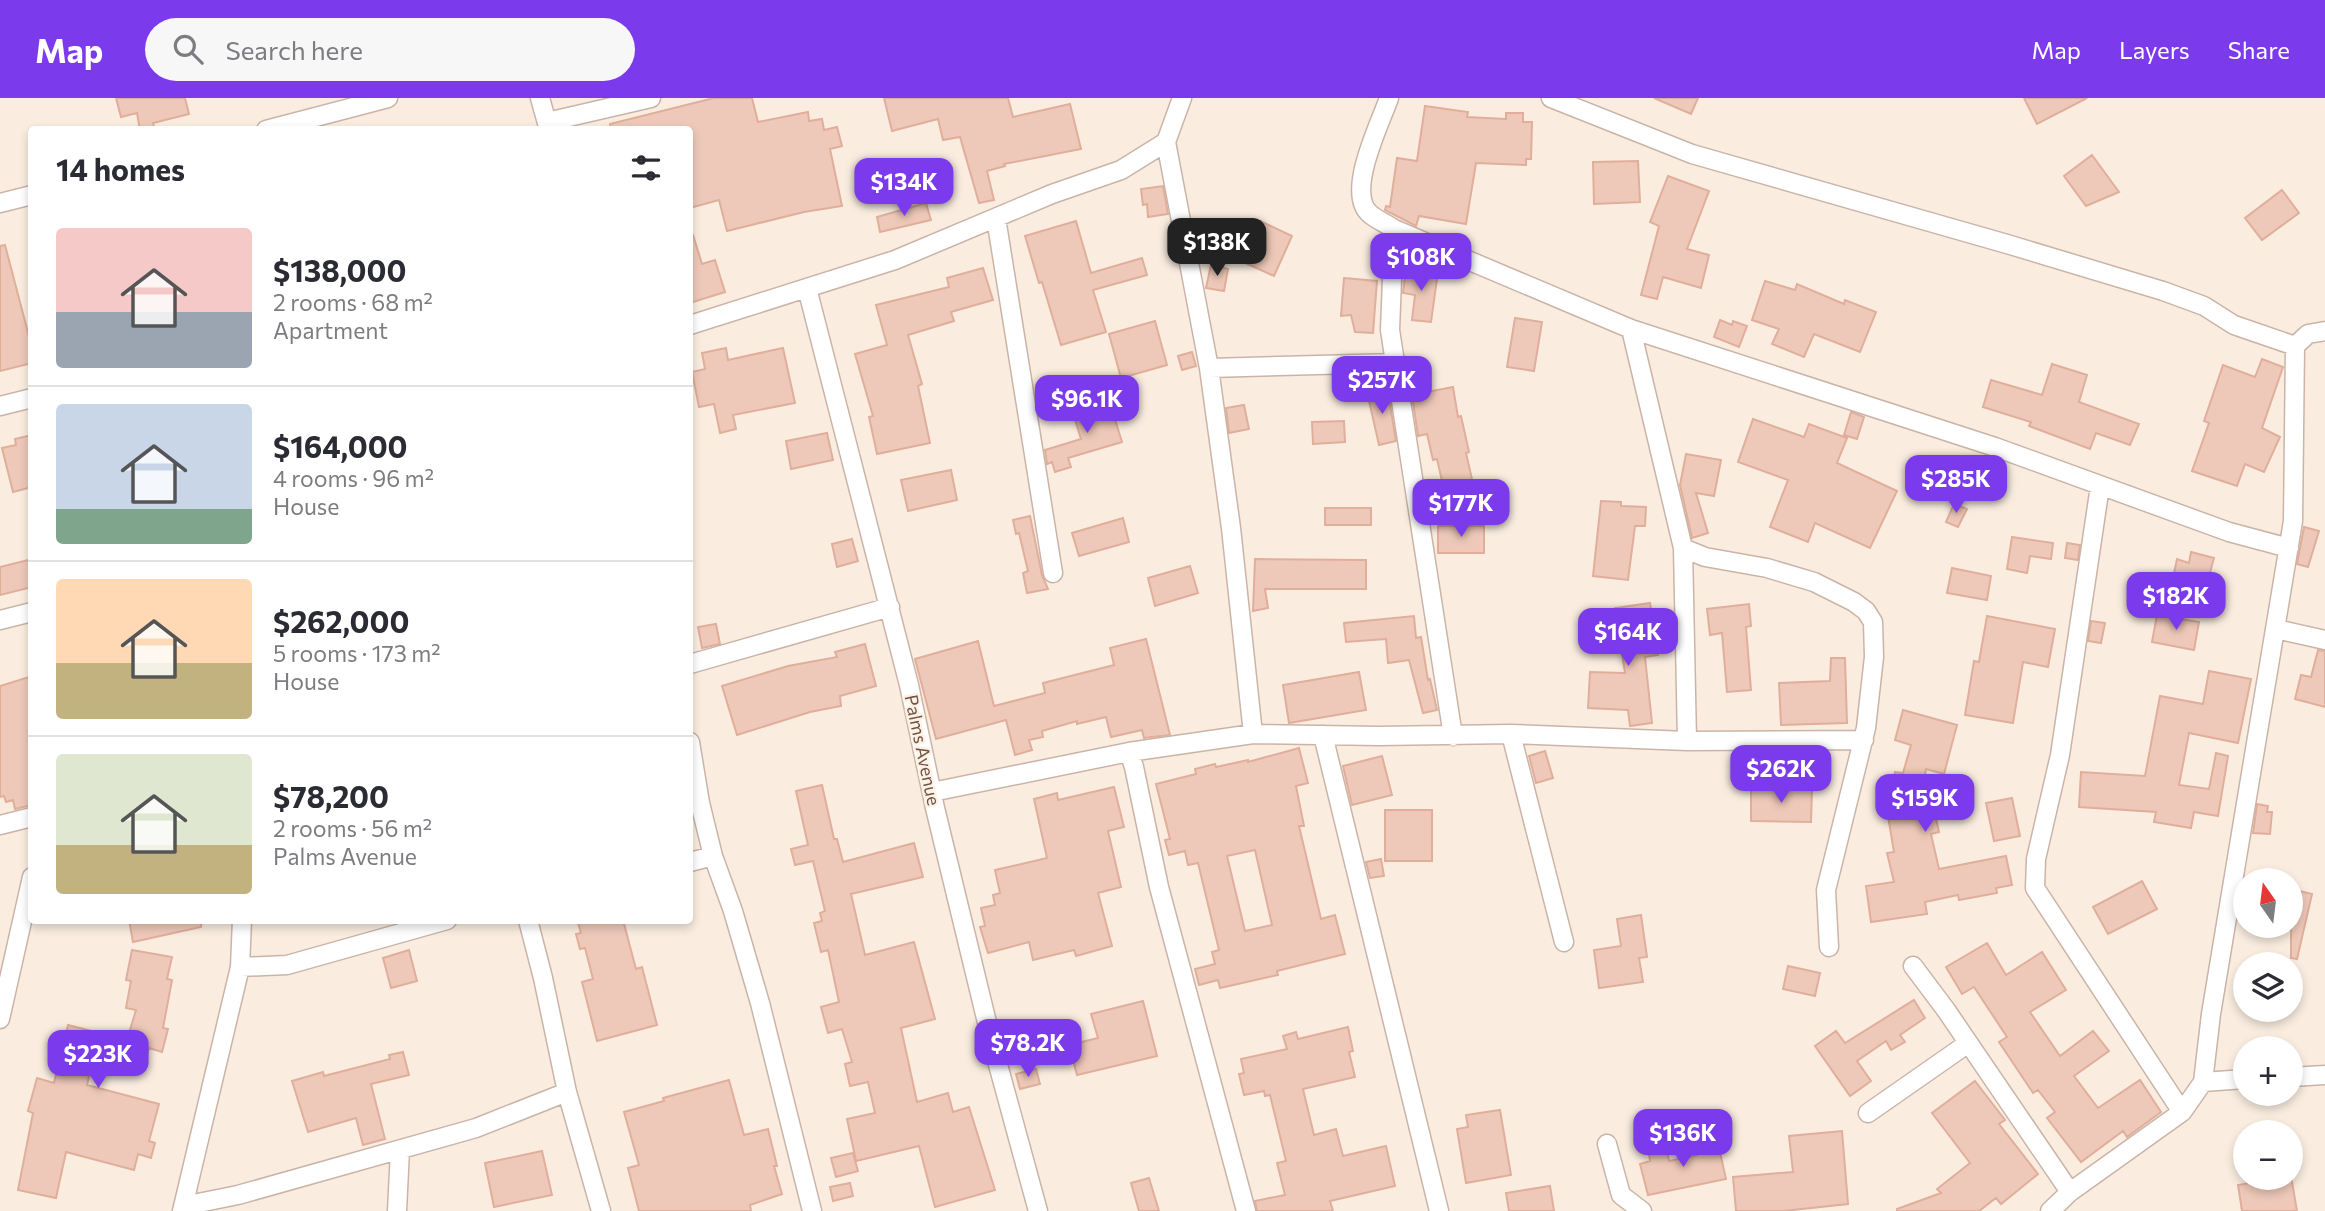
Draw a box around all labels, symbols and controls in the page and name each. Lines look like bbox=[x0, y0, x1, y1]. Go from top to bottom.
search box bbox=[145, 18, 635, 81]
text: Map bbox=[35, 29, 103, 70]
icon: search bbox=[169, 30, 207, 68]
text: Search here bbox=[225, 34, 363, 65]
text: Map bbox=[2032, 35, 2081, 64]
text: Layers bbox=[2119, 35, 2190, 64]
text: Share bbox=[2228, 35, 2290, 64]
icon: filters bbox=[627, 149, 665, 187]
text: 14 homes bbox=[56, 150, 185, 187]
pin: $134K bbox=[855, 158, 953, 218]
text: $134K bbox=[870, 167, 938, 195]
pin: $138K bbox=[1168, 218, 1266, 278]
text: $138K bbox=[1183, 227, 1251, 255]
pin: $108K bbox=[1372, 234, 1470, 293]
text: $108K bbox=[1386, 242, 1456, 270]
text: $138,000 bbox=[273, 251, 406, 288]
icon: home bbox=[112, 256, 196, 340]
text: 2 rooms · 68 m² bbox=[273, 288, 433, 316]
text: Apartment bbox=[273, 316, 388, 344]
pin: $257K bbox=[1333, 356, 1431, 416]
text: $257K bbox=[1348, 365, 1416, 393]
pin: $96.1K bbox=[1030, 376, 1144, 435]
text: $96.1K bbox=[1051, 384, 1123, 412]
text: $164,000 bbox=[273, 427, 408, 464]
icon: home bbox=[112, 432, 196, 516]
pin: $285K bbox=[1907, 456, 2005, 515]
text: 4 rooms · 96 m² bbox=[273, 464, 434, 492]
text: $285K bbox=[1921, 464, 1991, 492]
pin: $177K bbox=[1412, 480, 1510, 539]
text: $177K bbox=[1429, 488, 1493, 516]
text: House bbox=[273, 492, 339, 520]
pin: $182K bbox=[2127, 573, 2225, 632]
text: $182K bbox=[2143, 581, 2209, 609]
text: $262,000 bbox=[273, 602, 409, 639]
icon: home bbox=[112, 607, 196, 691]
pin: $164K bbox=[1579, 608, 1677, 668]
text: $164K bbox=[1594, 617, 1662, 645]
text: 5 rooms · 173 m² bbox=[273, 639, 440, 667]
text: House bbox=[273, 667, 339, 695]
street label: Palms Avenue bbox=[901, 693, 945, 807]
pin: $262K bbox=[1732, 746, 1830, 805]
text: $262K bbox=[1746, 754, 1816, 782]
pin: $159K bbox=[1876, 774, 1974, 834]
text: $78,200 bbox=[273, 777, 389, 814]
icon: home bbox=[112, 782, 196, 866]
text: $159K bbox=[1891, 783, 1959, 811]
text: 2 rooms · 56 m² bbox=[273, 814, 432, 842]
text: Palms Avenue bbox=[273, 842, 417, 870]
north arrow bbox=[2233, 868, 2303, 938]
map controls bbox=[2233, 868, 2303, 1190]
button: layers bbox=[2233, 952, 2303, 1022]
pin: $78.2K bbox=[971, 1020, 1085, 1079]
text: $78.2K bbox=[991, 1028, 1065, 1056]
pin: $223K bbox=[49, 1030, 147, 1090]
button: + bbox=[2233, 1036, 2303, 1106]
text: $223K bbox=[64, 1039, 132, 1067]
pin: $136K bbox=[1634, 1110, 1732, 1169]
text: $136K bbox=[1649, 1118, 1717, 1146]
button: − bbox=[2233, 1120, 2303, 1190]

